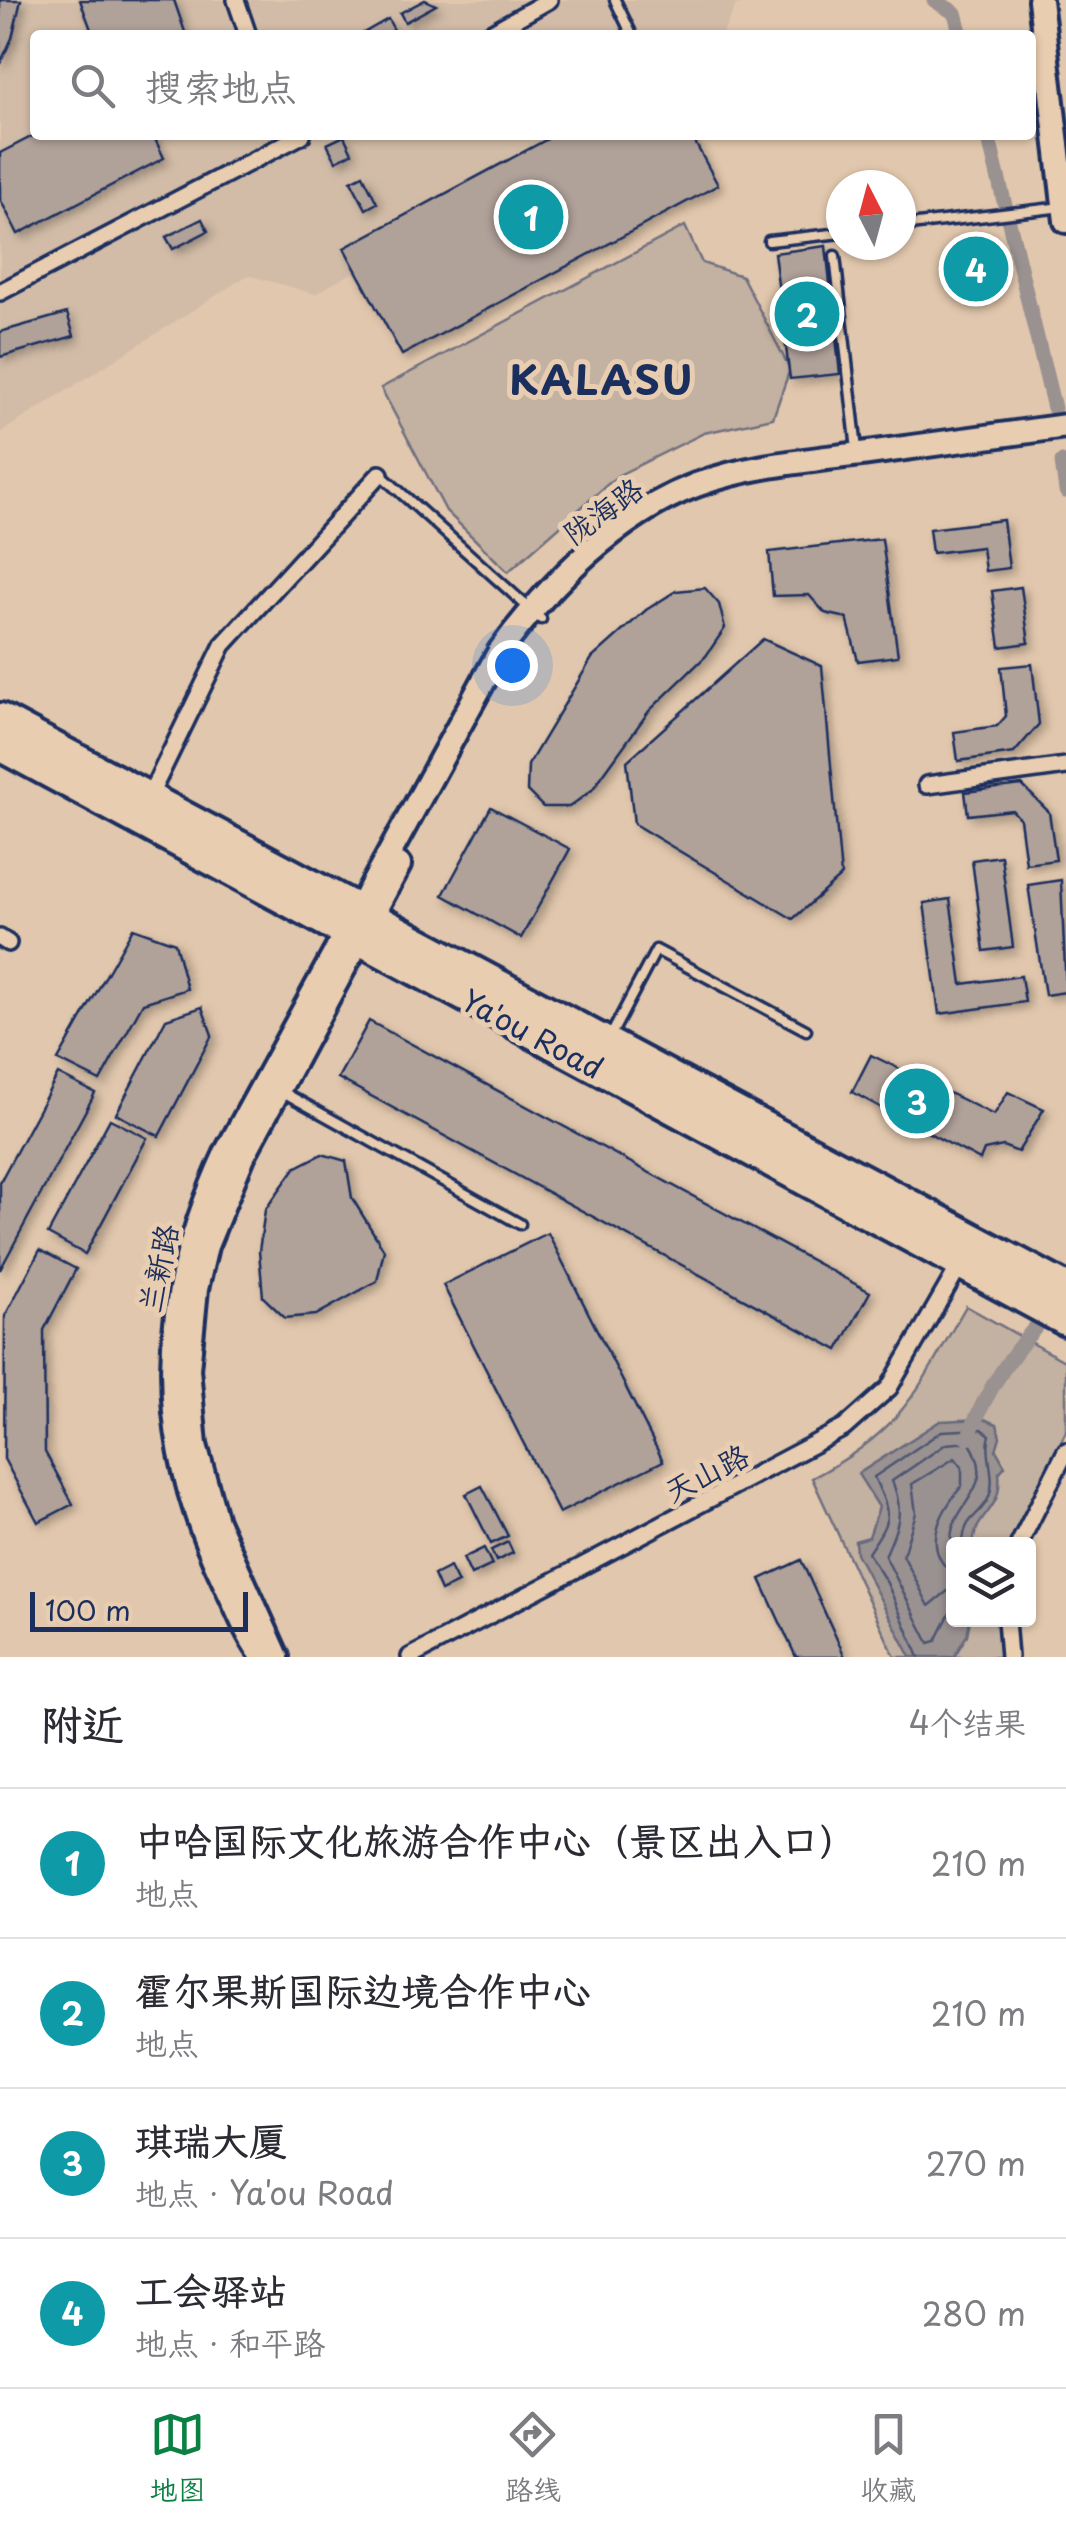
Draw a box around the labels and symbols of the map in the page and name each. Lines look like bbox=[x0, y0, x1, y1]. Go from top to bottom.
north arrow bbox=[826, 170, 916, 260]
pin: 1 bbox=[498, 180, 564, 254]
pin: 4 bbox=[944, 232, 1008, 306]
pin: 2 bbox=[774, 276, 840, 352]
district label: KALASU bbox=[509, 348, 695, 409]
street label: 陇海路 bbox=[552, 465, 652, 555]
your location bbox=[487, 640, 538, 691]
street label: Ya'ou Road bbox=[454, 977, 612, 1089]
pin: 3 bbox=[884, 1064, 950, 1138]
street label: 兰新路 bbox=[126, 1219, 188, 1317]
street label: 天山路 bbox=[656, 1432, 756, 1512]
scale bar bbox=[30, 1587, 248, 1632]

